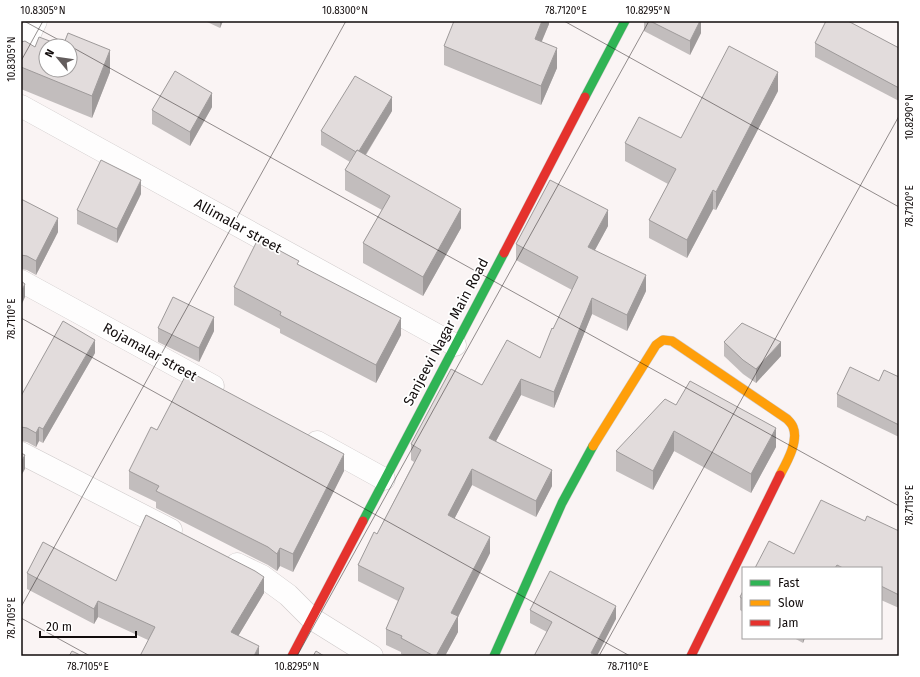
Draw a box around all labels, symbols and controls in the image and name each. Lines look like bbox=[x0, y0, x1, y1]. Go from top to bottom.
text: 10.8305°N bbox=[20, 5, 66, 17]
text: 10.8300°N bbox=[322, 5, 368, 17]
text: 78.7120°E bbox=[545, 5, 587, 17]
text: 10.8295°N bbox=[626, 5, 670, 17]
text: 10.8305°N bbox=[6, 36, 18, 82]
north arrow bbox=[38, 38, 78, 78]
text: N bbox=[42, 47, 57, 60]
text: 10.8290°N bbox=[904, 94, 916, 140]
text: 78.7120°E bbox=[904, 185, 916, 227]
street label: Allimalar street bbox=[191, 195, 285, 257]
street label: Sanjeevi Nagar Main Road bbox=[400, 255, 492, 409]
text: 78.7110°E bbox=[6, 298, 18, 340]
street label: Rojamalar street bbox=[100, 319, 201, 385]
text: 78.7115°E bbox=[904, 485, 916, 525]
legend bbox=[742, 567, 882, 639]
text: Fast bbox=[778, 576, 800, 590]
text: Slow bbox=[778, 596, 804, 610]
text: 78.7105°E bbox=[6, 597, 18, 639]
scale bar bbox=[40, 613, 136, 639]
text: Jam bbox=[778, 616, 798, 630]
text: 20 m bbox=[46, 620, 72, 634]
text: 78.7105°E bbox=[67, 661, 109, 673]
text: 10.8295°N bbox=[275, 661, 319, 673]
text: 78.7110°E bbox=[607, 661, 649, 673]

